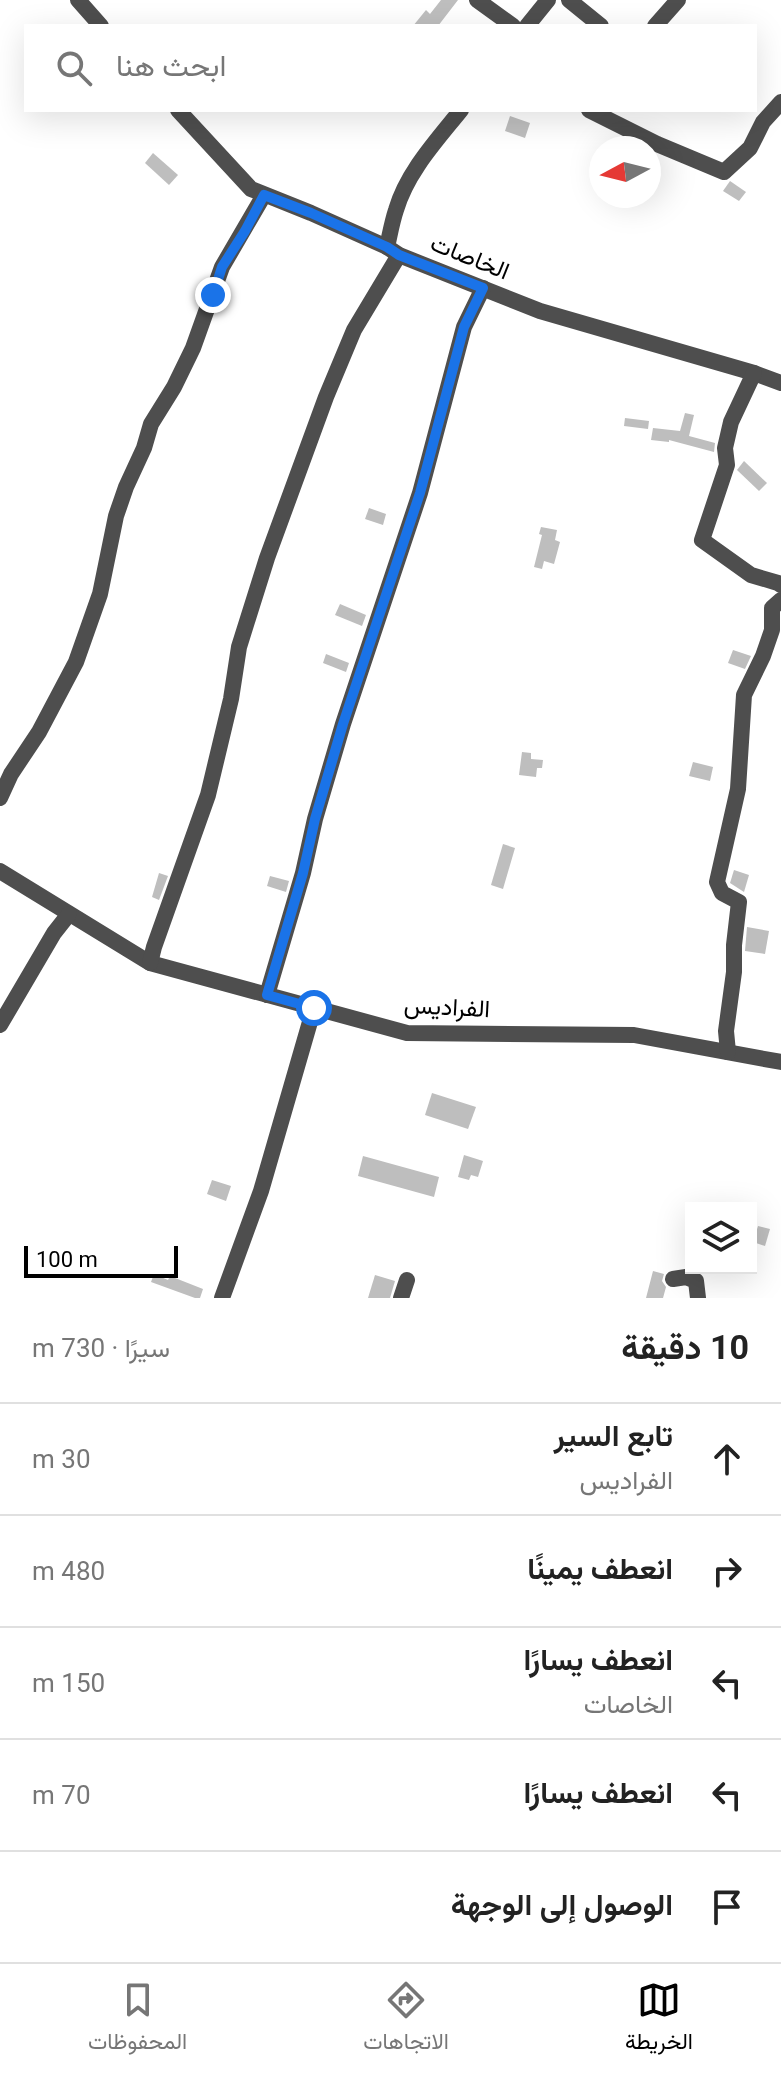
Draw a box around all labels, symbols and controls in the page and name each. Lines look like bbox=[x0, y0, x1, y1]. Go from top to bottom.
search box bbox=[24, 24, 757, 112]
icon: search bbox=[52, 46, 96, 90]
text: ابحث هنا bbox=[116, 48, 226, 83]
north arrow bbox=[589, 136, 661, 208]
street label: الخاصات bbox=[427, 229, 513, 285]
route end bbox=[195, 277, 231, 313]
route start bbox=[296, 990, 332, 1026]
street label: الفراديس bbox=[403, 991, 491, 1024]
map controls bbox=[685, 1202, 757, 1274]
button: layers bbox=[685, 1202, 757, 1274]
scale bar bbox=[24, 1242, 178, 1278]
text: 100 m bbox=[36, 1247, 98, 1272]
text: 10 دقيقة bbox=[621, 1327, 749, 1367]
text: سيرًا · 730 m bbox=[32, 1333, 170, 1363]
text: تابع السير bbox=[554, 1418, 673, 1453]
icon: ahead bbox=[705, 1437, 749, 1481]
text: 30 m bbox=[32, 1444, 91, 1474]
text: الفراديس bbox=[580, 1465, 673, 1495]
icon: right bbox=[705, 1549, 749, 1593]
text: انعطف يمينًا bbox=[527, 1551, 673, 1586]
text: 480 m bbox=[32, 1556, 105, 1586]
text: انعطف يسارًا bbox=[524, 1642, 673, 1677]
icon: left bbox=[705, 1661, 749, 1705]
text: 150 m bbox=[32, 1668, 105, 1698]
text: الخاصات bbox=[584, 1689, 673, 1719]
icon: left bbox=[705, 1773, 749, 1817]
text: انعطف يسارًا bbox=[524, 1775, 673, 1810]
text: 70 m bbox=[32, 1780, 91, 1810]
icon: arrive bbox=[705, 1885, 749, 1929]
text: الوصول إلى الوجهة bbox=[451, 1887, 673, 1922]
tab: المحفوظات bbox=[88, 1978, 187, 2061]
tab: الاتجاهات bbox=[363, 1978, 449, 2061]
tab: الخريطة bbox=[625, 1978, 693, 2061]

